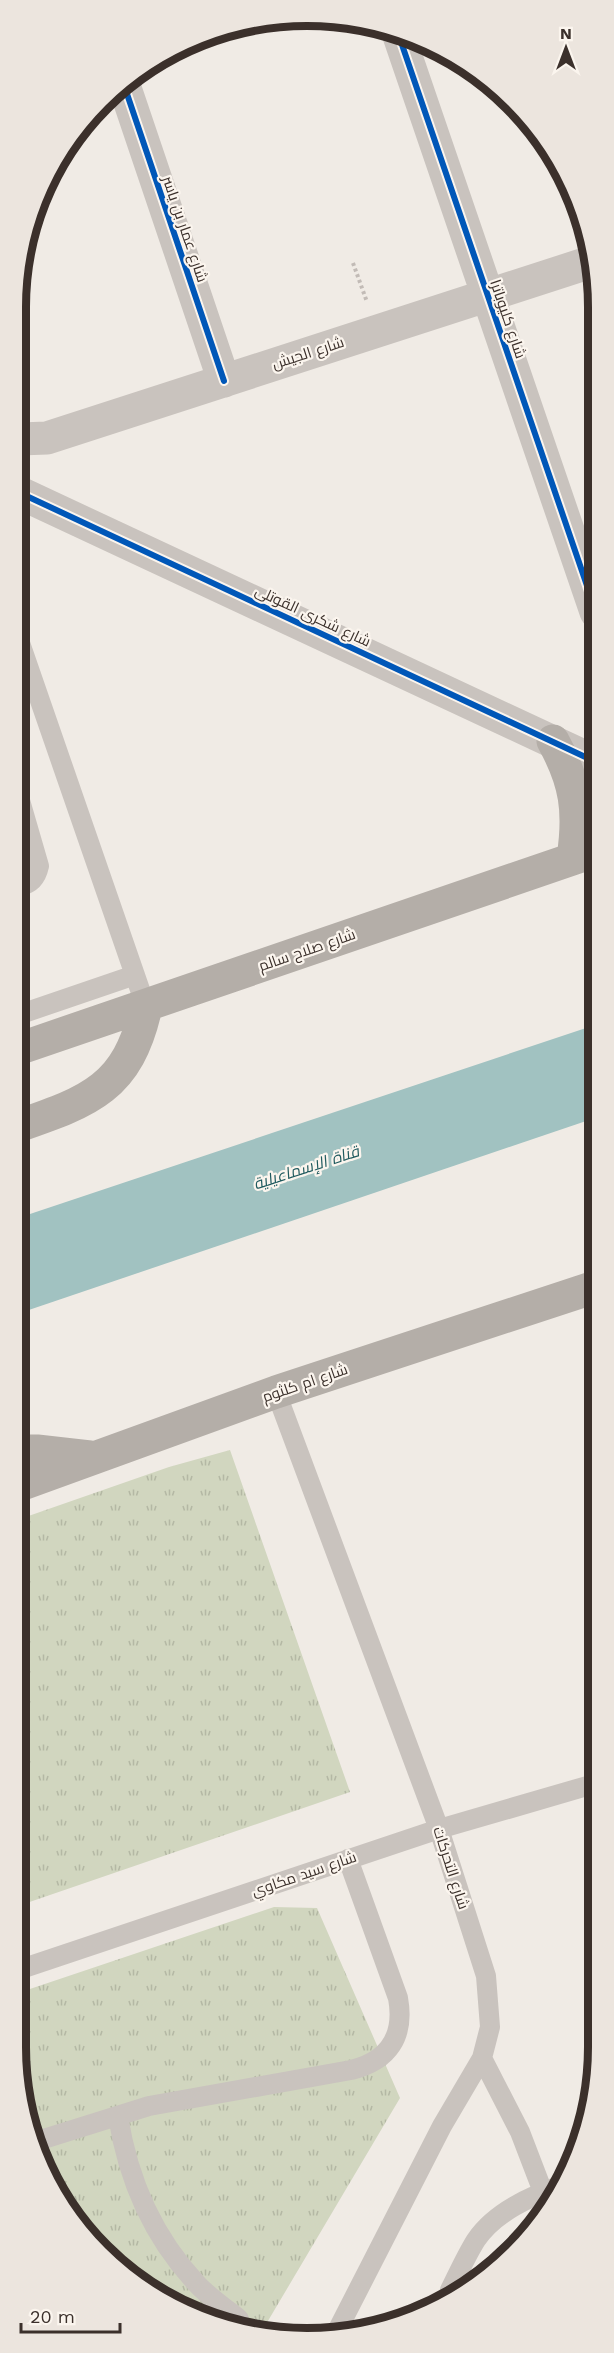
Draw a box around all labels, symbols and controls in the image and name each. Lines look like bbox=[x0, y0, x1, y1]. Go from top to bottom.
north arrow bbox=[536, 18, 596, 78]
text: N bbox=[560, 24, 572, 43]
street label: شارع عمار بن ياسر bbox=[156, 172, 212, 285]
street label: شارع كليوباترا bbox=[484, 277, 530, 361]
street label: شارع الجيش bbox=[270, 333, 347, 375]
street label: شارع شكرى القوتلى bbox=[251, 581, 374, 653]
street label: شارع صلاح سالم bbox=[256, 925, 358, 977]
water label: قناة الإسماعيلية bbox=[251, 1141, 363, 1194]
street label: شارع ام كلثوم bbox=[260, 1360, 351, 1408]
street label: شارع التحركات bbox=[427, 1824, 473, 1912]
street label: شارع سيد مكاوي bbox=[249, 1848, 360, 1903]
scale bar bbox=[21, 2296, 120, 2334]
text: 20 m bbox=[30, 2306, 75, 2327]

